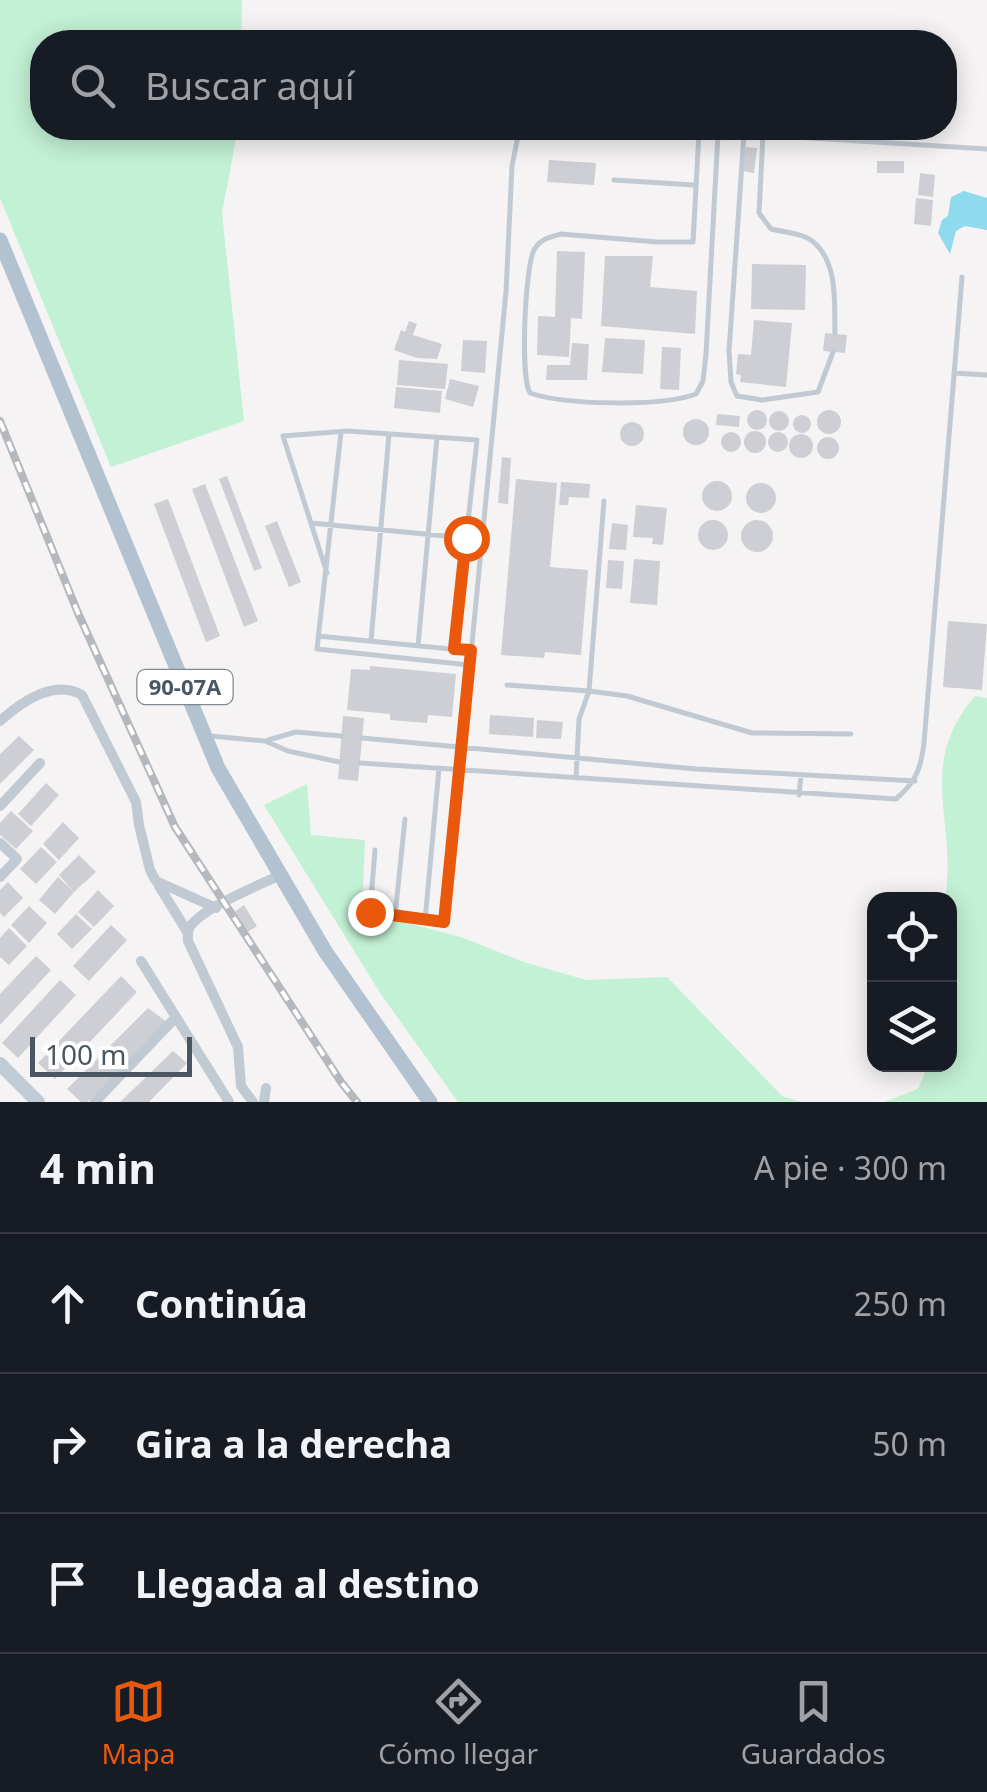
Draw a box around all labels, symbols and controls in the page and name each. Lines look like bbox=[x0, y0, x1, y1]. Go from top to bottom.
search box bbox=[30, 30, 957, 140]
icon: search bbox=[65, 58, 120, 113]
text: Buscar aquí bbox=[145, 59, 355, 111]
route start bbox=[444, 516, 490, 562]
road number: 90-07A bbox=[138, 670, 232, 704]
route end bbox=[348, 890, 394, 936]
map controls bbox=[867, 892, 957, 1072]
button: locate bbox=[867, 892, 957, 982]
button: layers bbox=[867, 982, 957, 1072]
scale bar bbox=[30, 1032, 192, 1076]
text: 100 m bbox=[45, 1035, 127, 1073]
text: 4 min bbox=[40, 1139, 156, 1196]
text: A pie · 300 m bbox=[754, 1146, 947, 1189]
icon: ahead bbox=[40, 1276, 95, 1331]
text: Continúa bbox=[135, 1277, 308, 1329]
text: 250 m bbox=[854, 1282, 947, 1325]
icon: right bbox=[40, 1416, 95, 1471]
text: Gira a la derecha bbox=[135, 1417, 452, 1469]
text: 50 m bbox=[872, 1422, 947, 1465]
icon: arrive bbox=[40, 1556, 95, 1611]
text: Llegada al destino bbox=[135, 1557, 480, 1609]
tab: Mapa bbox=[101, 1674, 175, 1772]
tab: Cómo llegar bbox=[378, 1674, 538, 1772]
tab: Guardados bbox=[741, 1674, 886, 1772]

